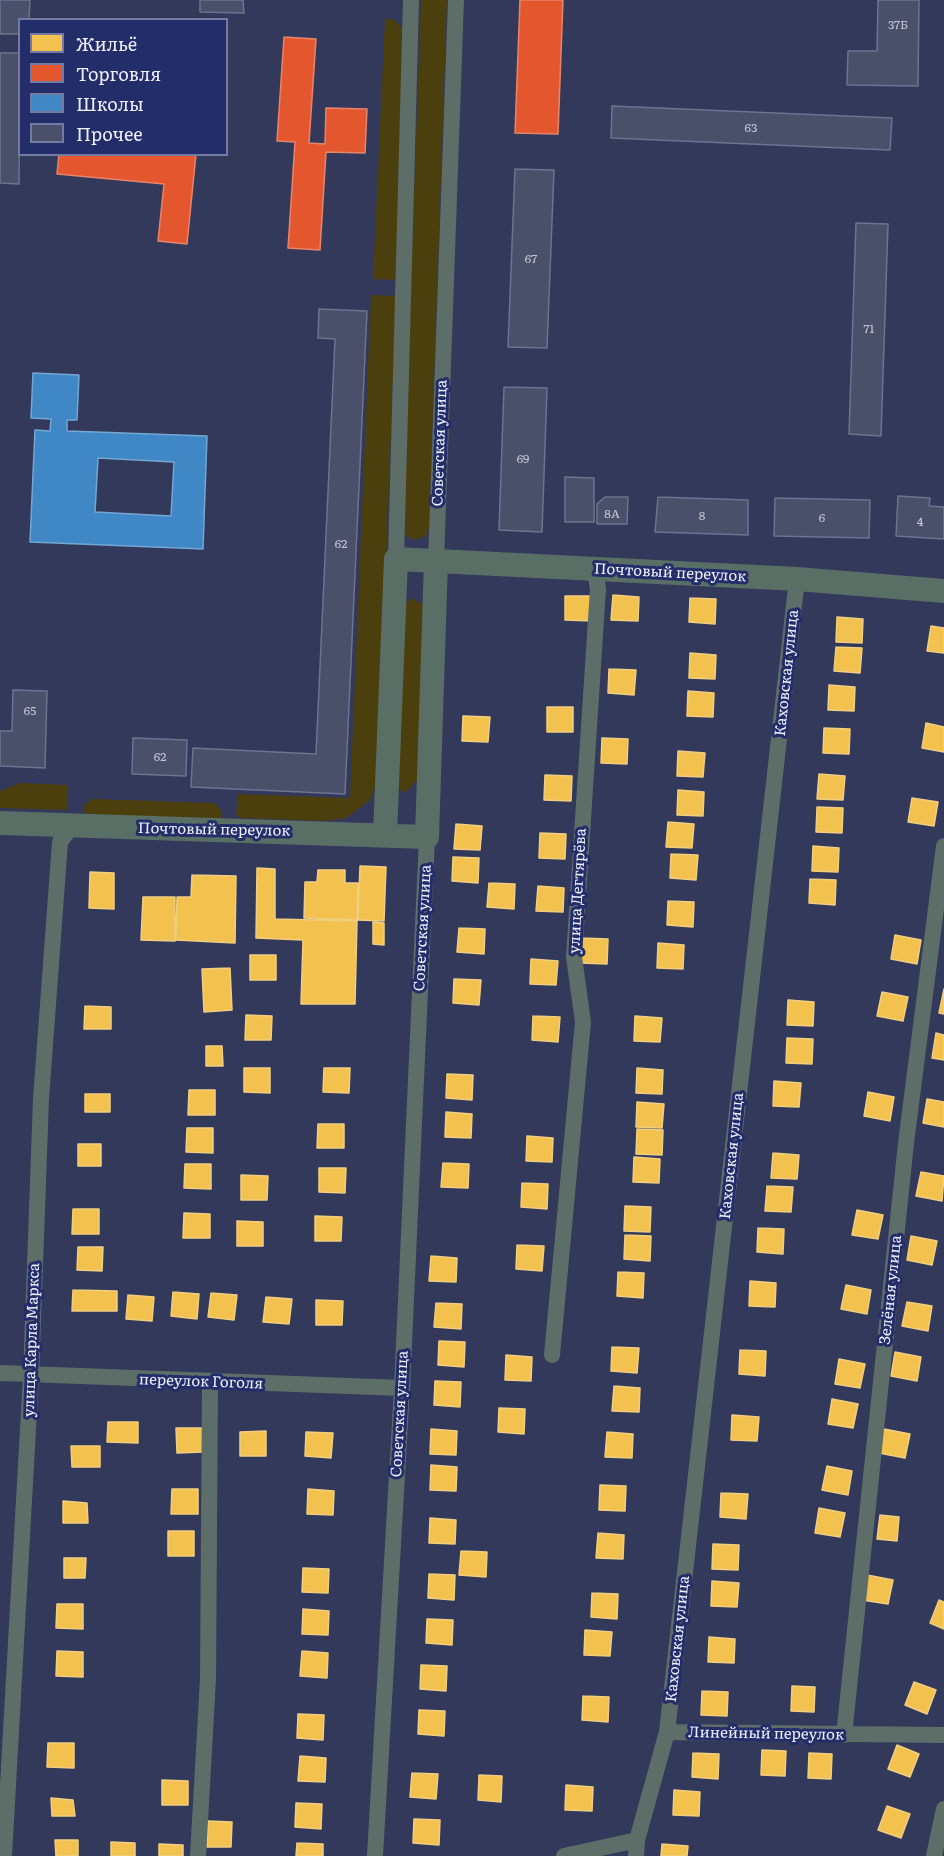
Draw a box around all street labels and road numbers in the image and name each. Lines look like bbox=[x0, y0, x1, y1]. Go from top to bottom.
street label: Советская улица bbox=[429, 379, 451, 507]
street label: Почтовый переулок bbox=[593, 560, 747, 586]
street label: Каховская улица bbox=[771, 609, 803, 737]
street label: Почтовый переулок bbox=[138, 820, 290, 840]
street label: улица Дегтярёва bbox=[566, 828, 590, 954]
street label: Советская улица bbox=[411, 864, 435, 992]
street label: Каховская улица bbox=[716, 1092, 748, 1220]
street label: Зелёная улица bbox=[876, 1234, 906, 1346]
street label: улица Карла Маркса bbox=[20, 1263, 44, 1417]
street label: Советская улица bbox=[388, 1350, 412, 1478]
street label: переулок Гоголя bbox=[139, 1371, 263, 1393]
street label: Каховская улица bbox=[662, 1575, 694, 1703]
street label: Линейный переулок bbox=[688, 1724, 844, 1744]

